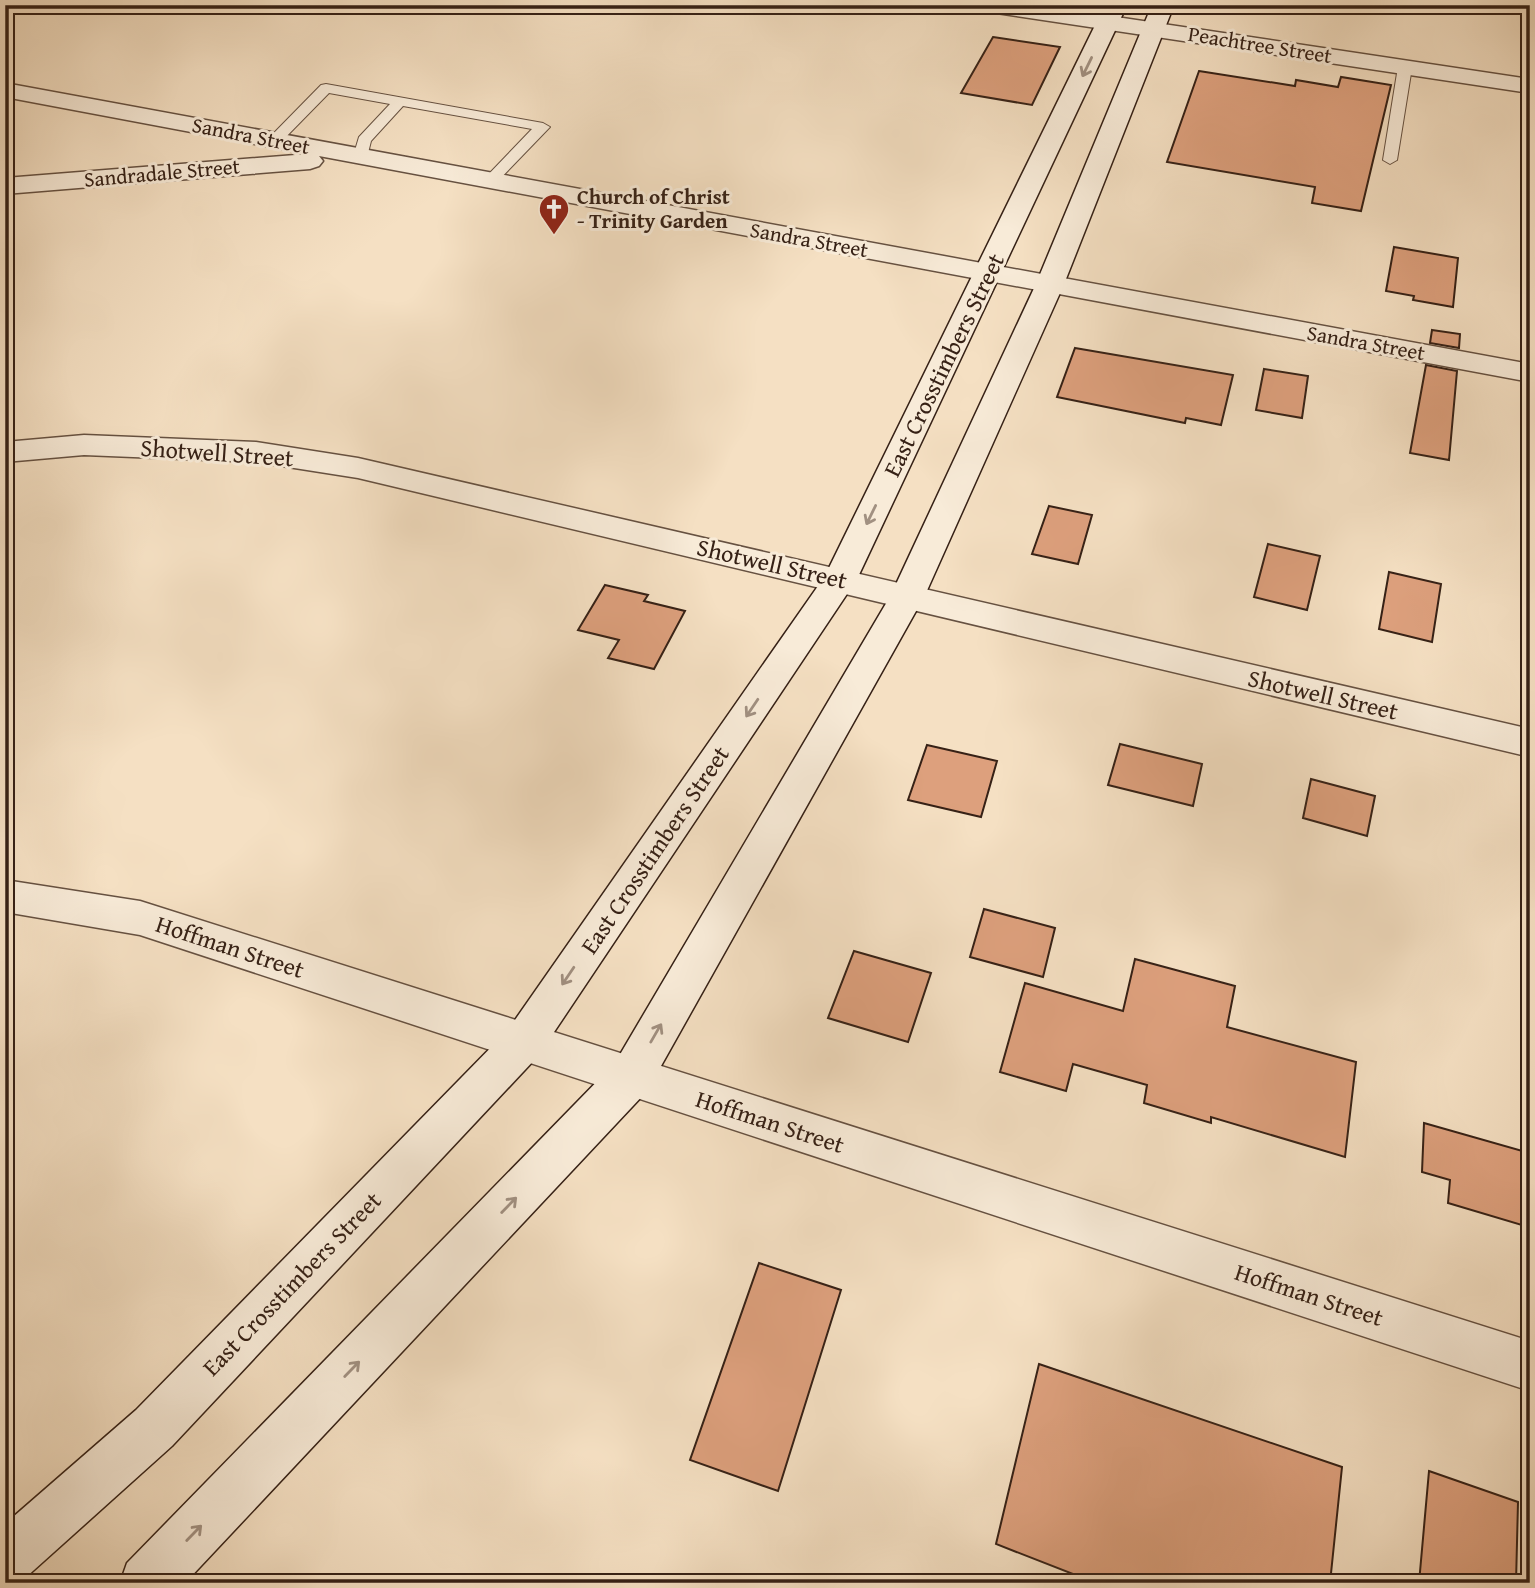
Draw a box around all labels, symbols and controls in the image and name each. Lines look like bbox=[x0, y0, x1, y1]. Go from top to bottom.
street label: Peachtree Street bbox=[1186, 18, 1335, 71]
one-way arrow bbox=[1080, 56, 1093, 77]
street label: Sandra Street bbox=[190, 109, 313, 162]
street label: Sandradale Street bbox=[83, 150, 242, 195]
place label: Church of Christ - Trinity Garden bbox=[577, 181, 730, 236]
church icon: Church of Christ - Trinity Garden bbox=[537, 192, 571, 236]
street label: Sandra Street bbox=[748, 214, 871, 265]
street label: East Crosstimbers Street bbox=[874, 247, 1013, 482]
street label: Sandra Street bbox=[1305, 317, 1428, 368]
street label: Shotwell Street bbox=[139, 430, 295, 475]
one-way arrow bbox=[864, 504, 878, 525]
street label: Shotwell Street bbox=[694, 529, 851, 598]
street label: Shotwell Street bbox=[1245, 660, 1402, 729]
one-way arrow bbox=[745, 698, 759, 717]
street label: East Crosstimbers Street bbox=[572, 738, 738, 961]
street label: Hoffman Street bbox=[152, 906, 309, 987]
one-way arrow bbox=[561, 966, 575, 985]
one-way arrow bbox=[649, 1023, 663, 1043]
street label: Hoffman Street bbox=[692, 1081, 849, 1162]
street label: East Crosstimbers Street bbox=[194, 1183, 390, 1384]
one-way arrow bbox=[500, 1197, 517, 1214]
street label: Hoffman Street bbox=[1231, 1254, 1388, 1335]
one-way arrow bbox=[343, 1361, 360, 1378]
one-way arrow bbox=[186, 1525, 203, 1542]

